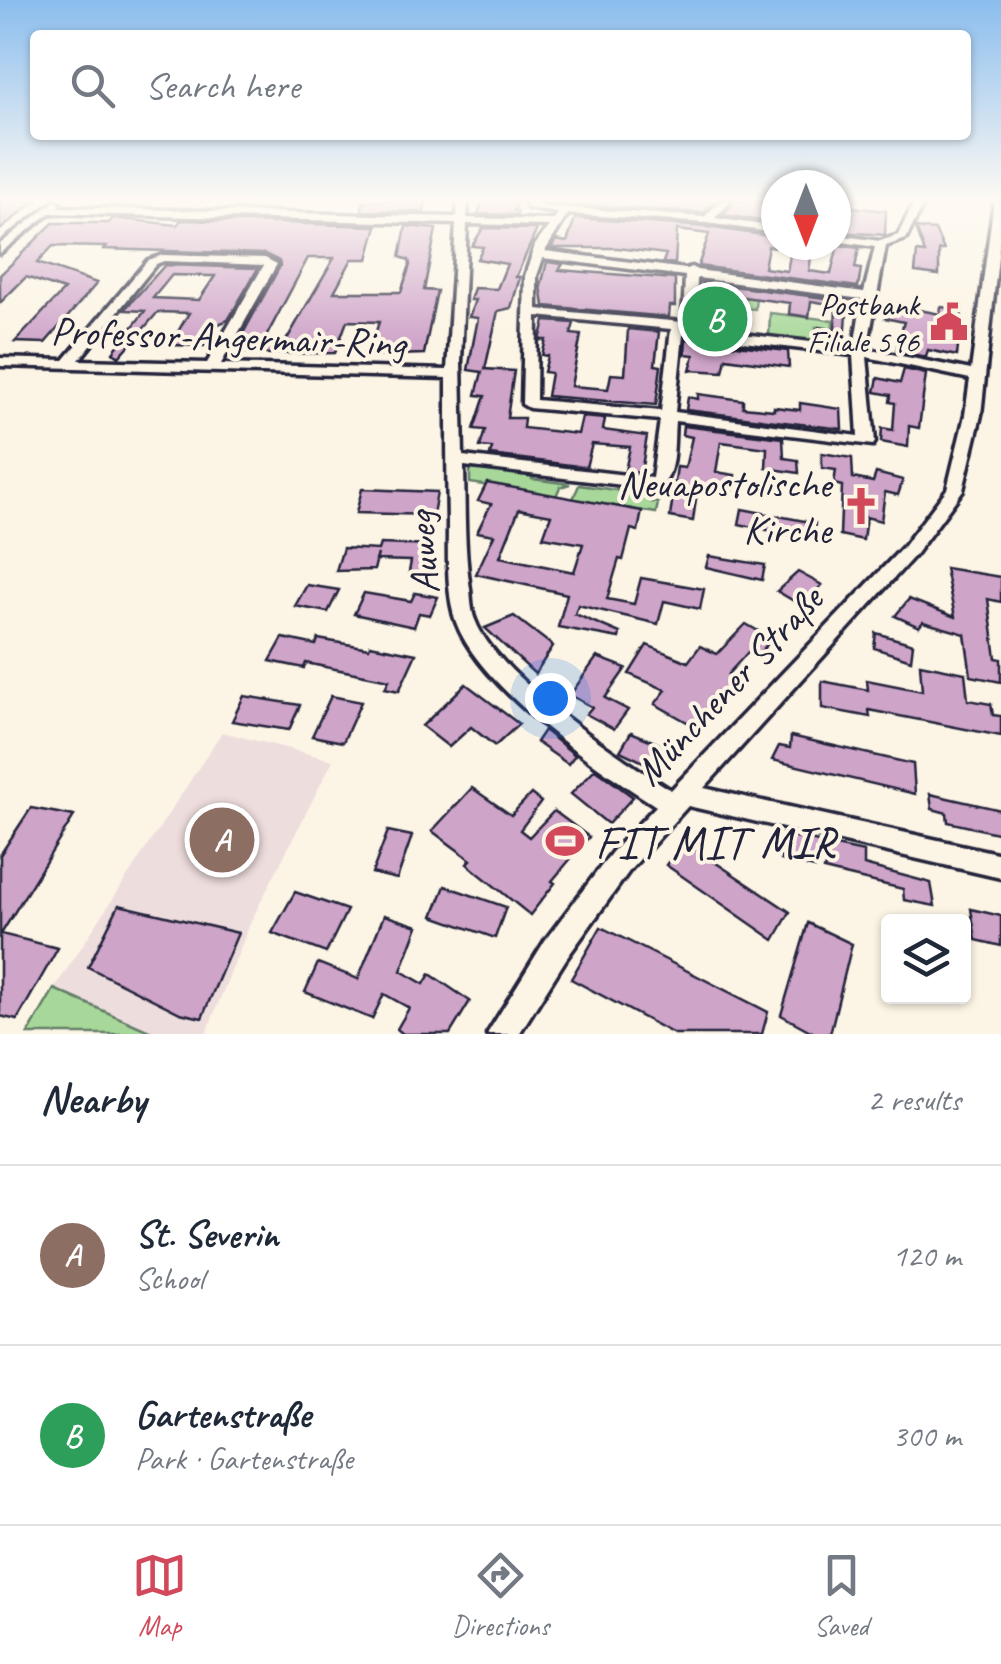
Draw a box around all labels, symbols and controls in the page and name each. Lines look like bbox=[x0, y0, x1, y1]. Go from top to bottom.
search box bbox=[30, 30, 971, 140]
icon: search bbox=[65, 58, 120, 113]
text: Search here bbox=[145, 62, 300, 109]
north arrow bbox=[761, 170, 851, 260]
pin: B bbox=[682, 282, 748, 356]
place label: Postbank Filiale 596 bbox=[807, 284, 921, 362]
public building icon: Postbank Filiale 596 bbox=[928, 301, 970, 343]
street label: Professor-Angermair-Ring bbox=[50, 306, 409, 368]
place label: Neuapostolische Kirche bbox=[618, 459, 834, 555]
church icon: Neuapostolische Kirche bbox=[840, 485, 882, 527]
street label: Auweg bbox=[395, 507, 451, 596]
street label: Münchener Straße bbox=[624, 573, 836, 796]
your location bbox=[525, 673, 576, 724]
pin: A bbox=[190, 802, 254, 878]
place label: FIT MIT MIR bbox=[595, 812, 839, 872]
sports icon: FIT MIT MIR bbox=[544, 820, 586, 862]
map controls bbox=[881, 914, 971, 1004]
button: layers bbox=[881, 914, 971, 1004]
text: Nearby bbox=[40, 1073, 146, 1126]
text: 2 results bbox=[867, 1079, 961, 1120]
text: St. Severin bbox=[135, 1211, 278, 1258]
text: A bbox=[64, 1235, 81, 1276]
text: 120 m bbox=[892, 1235, 961, 1276]
text: School bbox=[135, 1258, 204, 1299]
text: Gartenstraße bbox=[135, 1391, 310, 1438]
text: B bbox=[64, 1415, 81, 1456]
text: 300 m bbox=[892, 1415, 961, 1456]
text: Park · Gartenstraße bbox=[135, 1438, 353, 1479]
tab: Map bbox=[132, 1548, 187, 1643]
tab: Directions bbox=[452, 1548, 549, 1643]
tab: Saved bbox=[814, 1548, 869, 1643]

